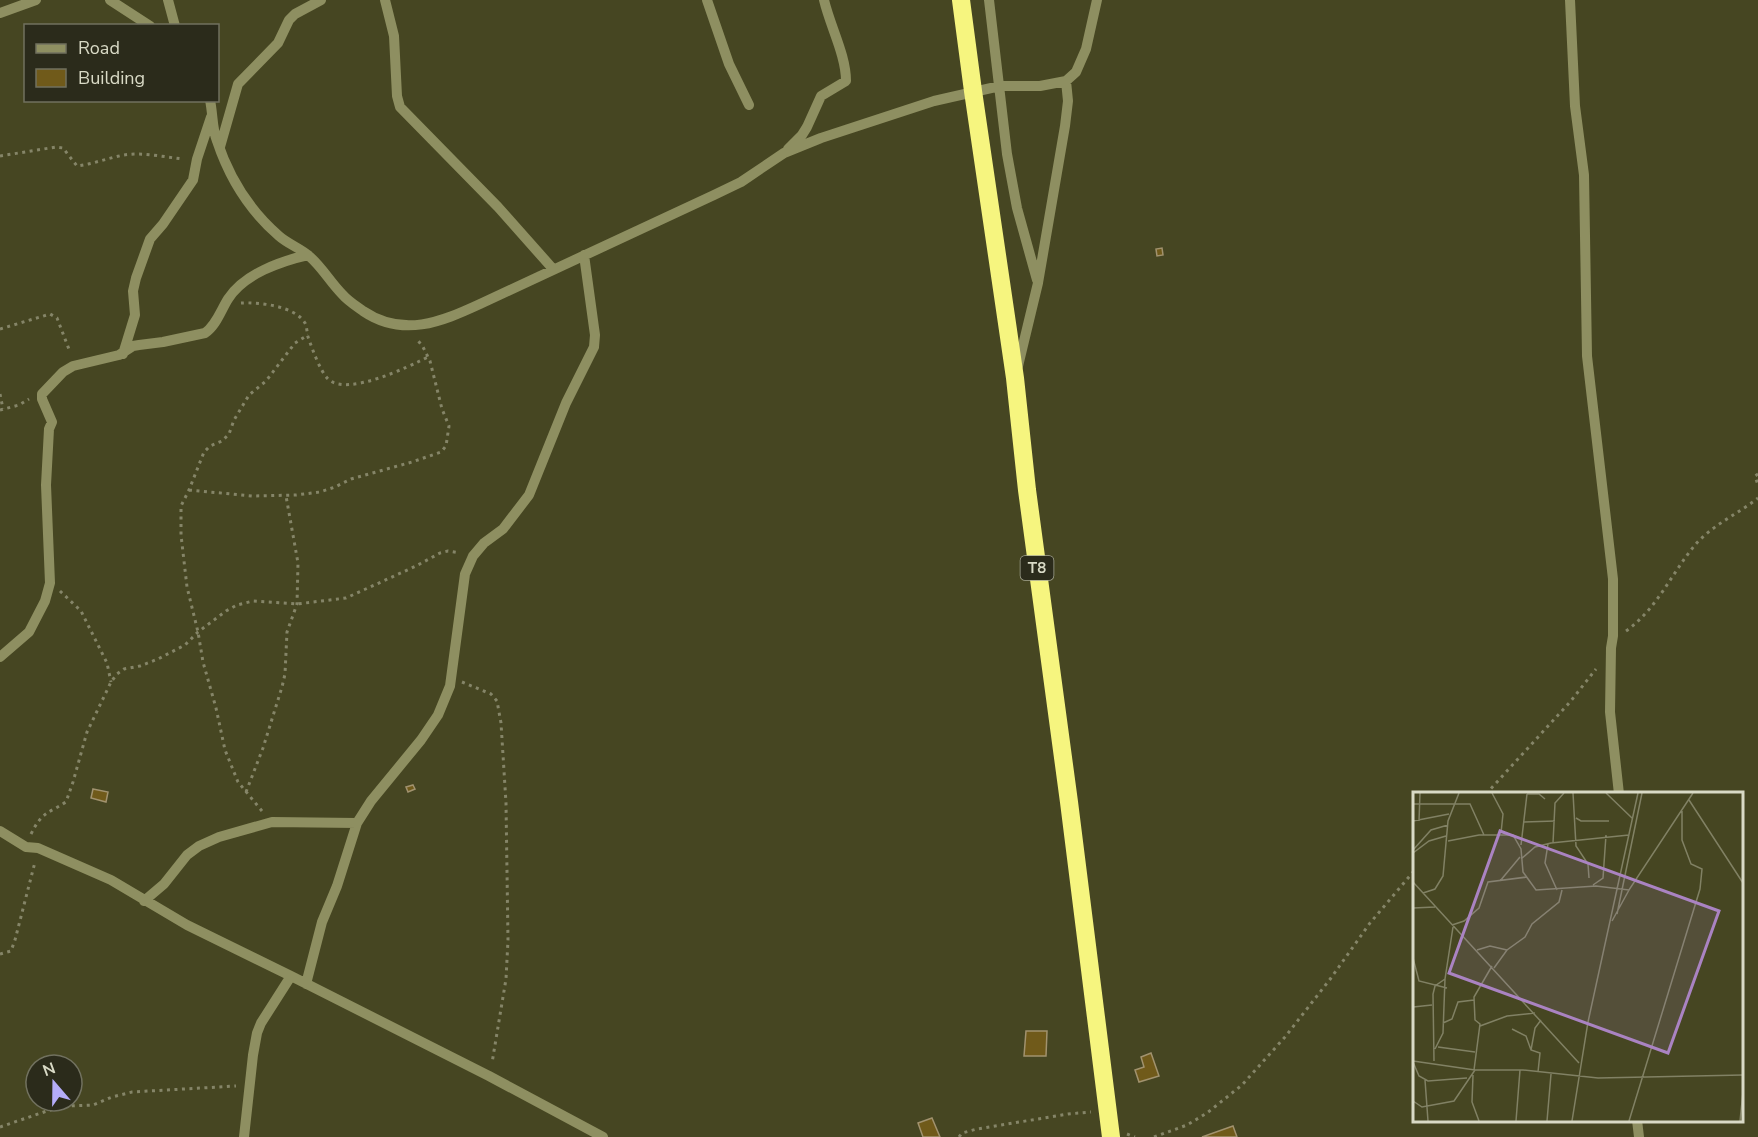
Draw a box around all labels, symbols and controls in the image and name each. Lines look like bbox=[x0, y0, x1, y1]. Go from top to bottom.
legend bbox=[24, 24, 219, 102]
text: Road bbox=[78, 36, 120, 60]
text: Building bbox=[78, 66, 145, 90]
road number: T8 bbox=[1020, 556, 1054, 580]
inset map bbox=[1413, 792, 1743, 1122]
north arrow bbox=[24, 1053, 84, 1113]
text: N bbox=[40, 1057, 59, 1082]

